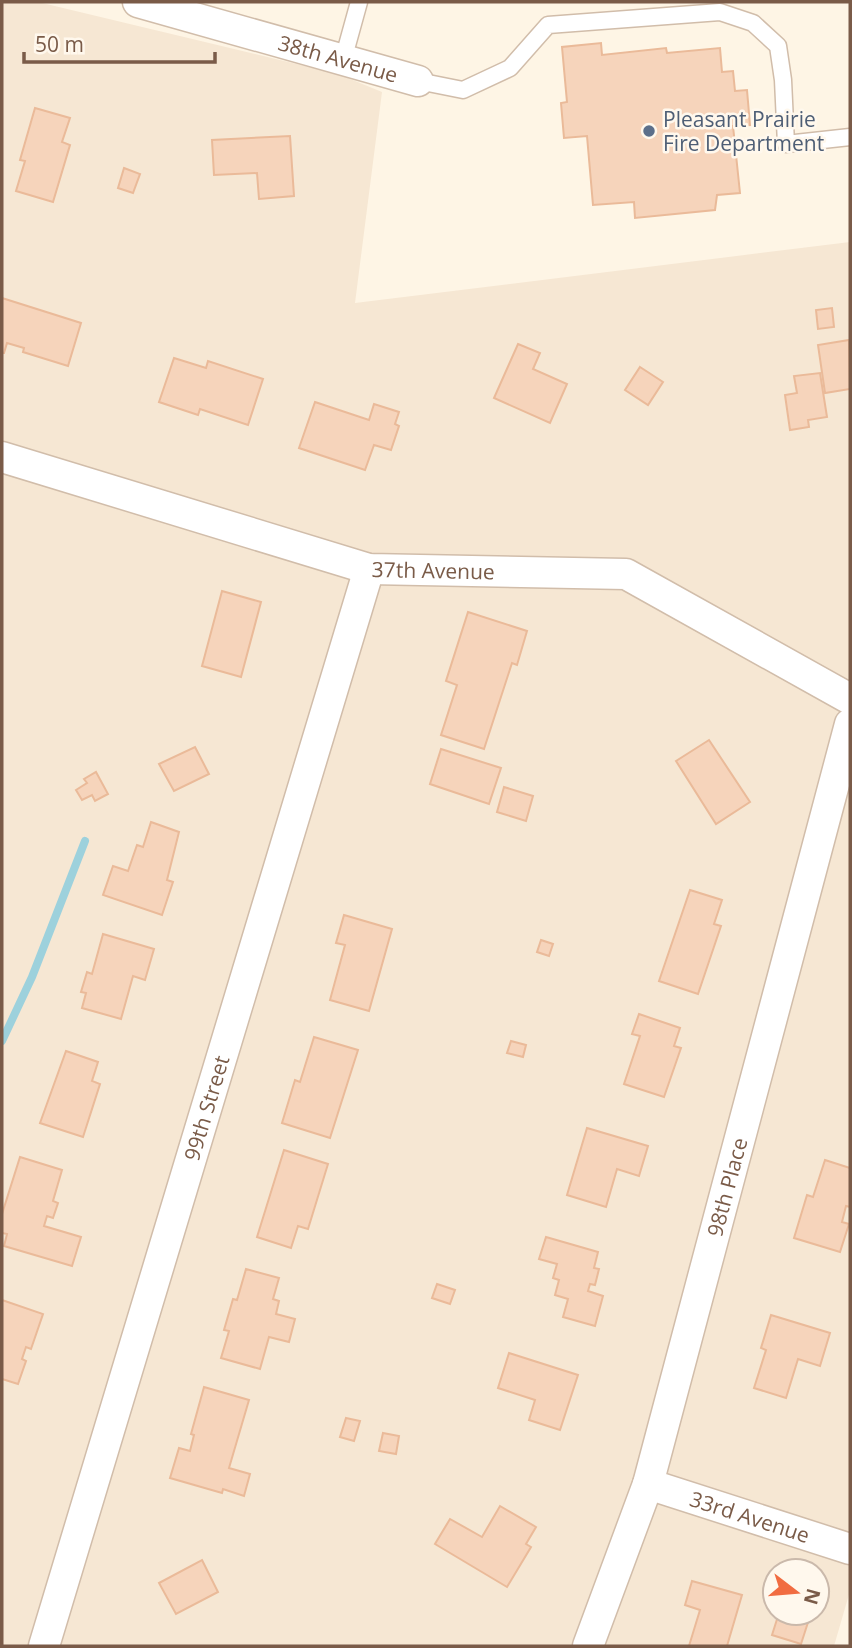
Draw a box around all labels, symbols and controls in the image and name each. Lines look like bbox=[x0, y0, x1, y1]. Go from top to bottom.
scale bar bbox=[24, 21, 215, 65]
street label: 38th Avenue bbox=[275, 28, 401, 89]
text: 50 m bbox=[35, 30, 84, 58]
place label: Pleasant Prairie Fire Department bbox=[663, 105, 824, 157]
marker: Pleasant Prairie Fire Department bbox=[641, 123, 657, 139]
street label: 37th Avenue bbox=[371, 555, 495, 585]
street label: 99th Street bbox=[177, 1052, 235, 1164]
street label: 98th Place bbox=[700, 1134, 753, 1240]
street label: 33rd Avenue bbox=[686, 1484, 813, 1549]
north arrow bbox=[761, 1557, 831, 1627]
text: N bbox=[798, 1586, 827, 1608]

